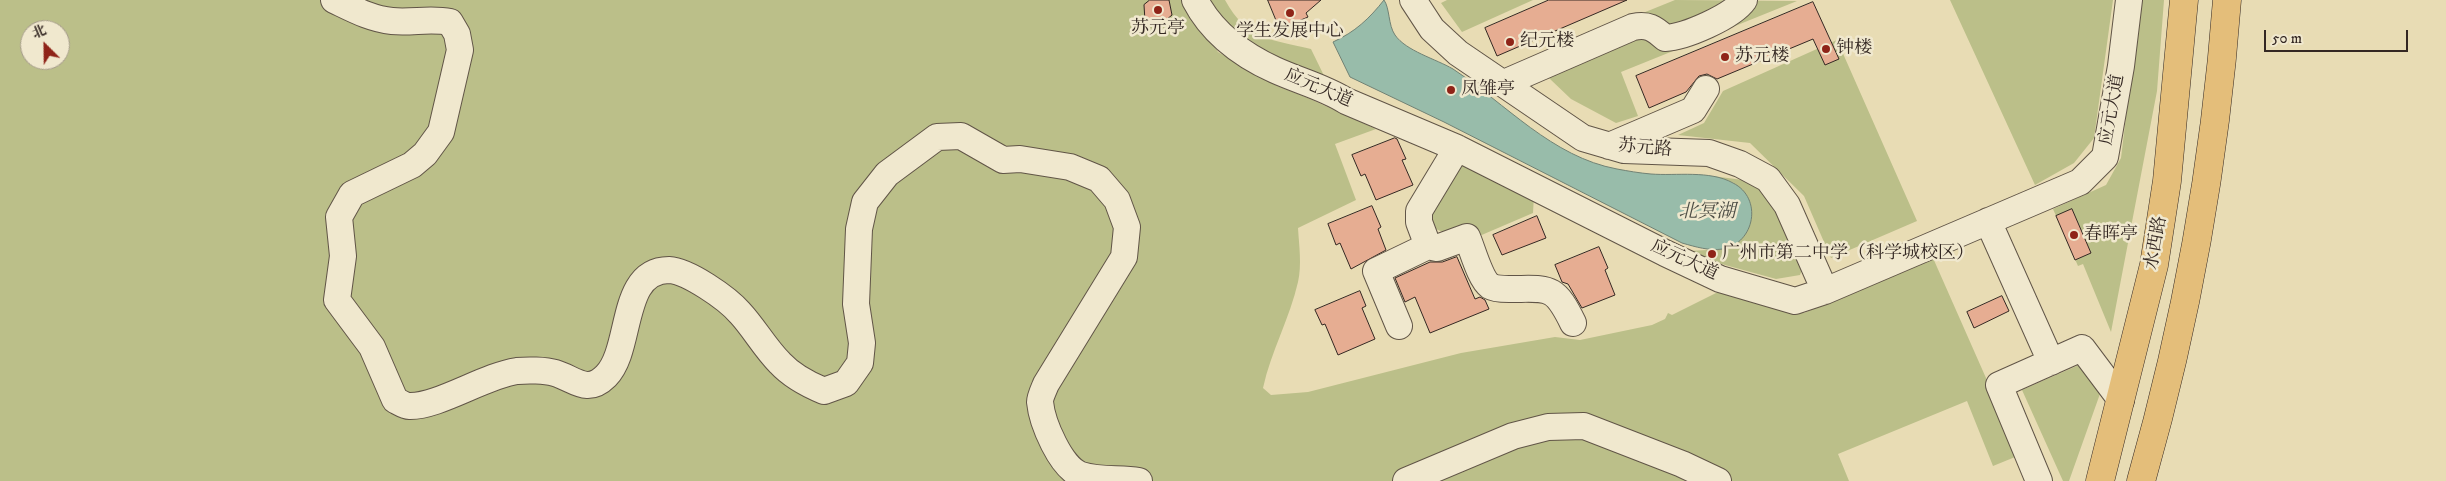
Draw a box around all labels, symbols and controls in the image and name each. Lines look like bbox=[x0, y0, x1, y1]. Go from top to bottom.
marker: 苏元亭 bbox=[1152, 4, 1164, 16]
marker: 学生发展中心 bbox=[1284, 7, 1296, 19]
place label: 苏元亭 bbox=[1131, 18, 1185, 40]
north arrow bbox=[20, 20, 70, 70]
scale bar bbox=[2266, 20, 2410, 52]
text: 北 bbox=[30, 21, 49, 43]
place label: 学生发展中心 bbox=[1236, 21, 1344, 43]
text: 50 m bbox=[2272, 29, 2302, 48]
place label: 纪元楼 bbox=[1520, 31, 1574, 53]
marker: 纪元楼 bbox=[1504, 36, 1516, 48]
place label: 钟楼 bbox=[1836, 38, 1872, 60]
marker: 钟楼 bbox=[1820, 43, 1832, 55]
place label: 苏元楼 bbox=[1735, 46, 1789, 68]
marker: 苏元楼 bbox=[1719, 51, 1731, 63]
street label: 应元大道 bbox=[1281, 65, 1355, 113]
street label: 应元大道 bbox=[2096, 73, 2130, 147]
place label: 凤雏亭 bbox=[1461, 79, 1515, 101]
marker: 凤雏亭 bbox=[1445, 84, 1457, 96]
street label: 苏元路 bbox=[1617, 136, 1673, 162]
water label: 北冥湖 bbox=[1679, 202, 1735, 224]
street label: 水西路 bbox=[2142, 215, 2172, 271]
place label: 春晖亭 bbox=[2084, 224, 2138, 246]
marker: 春晖亭 bbox=[2068, 229, 2080, 241]
street label: 应元大道 bbox=[1647, 236, 1721, 286]
place label: 广州市第二中学（科学城校区） bbox=[1722, 243, 1974, 265]
marker: 广州市第二中学（科学城校区） bbox=[1706, 248, 1718, 260]

